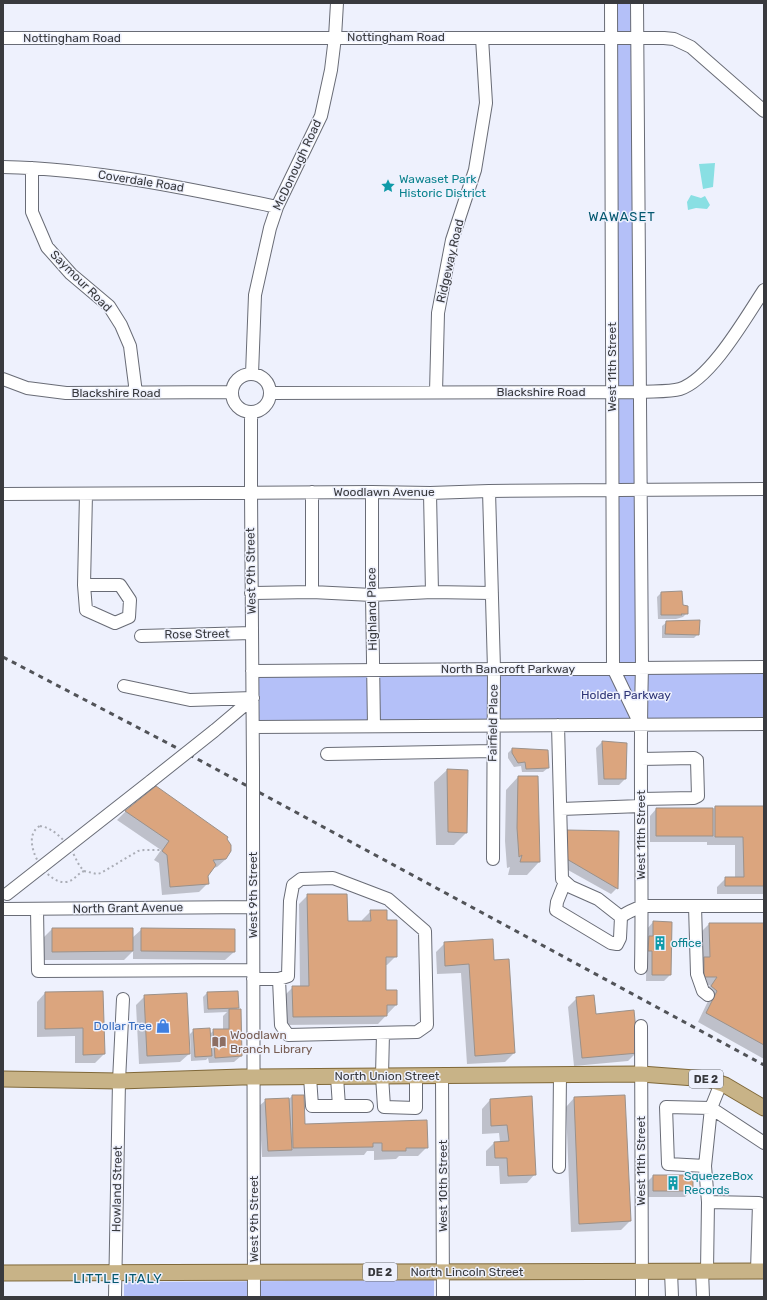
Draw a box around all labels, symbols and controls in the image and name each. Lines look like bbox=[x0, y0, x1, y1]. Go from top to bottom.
street label: Nottingham Road bbox=[347, 30, 445, 44]
street label: Nottingham Road bbox=[23, 31, 121, 45]
street label: McDonough Road bbox=[270, 117, 324, 213]
street label: Coverdale Road bbox=[97, 167, 185, 195]
place label: Wawaset Park Historic District bbox=[399, 172, 486, 200]
place icon: Wawaset Park Historic District bbox=[380, 178, 396, 194]
district label: WAWASET bbox=[588, 209, 656, 224]
street label: Ridgeway Road bbox=[434, 218, 466, 304]
street label: Saymour Road bbox=[47, 247, 115, 315]
street label: West 11th Street bbox=[605, 322, 619, 412]
street label: Blackshire Road bbox=[496, 385, 586, 399]
street label: Blackshire Road bbox=[71, 386, 161, 400]
street label: Woodlawn Avenue bbox=[333, 485, 435, 499]
street label: West 9th Street bbox=[243, 527, 259, 614]
street label: Highland Place bbox=[364, 567, 380, 651]
street label: Rose Street bbox=[164, 626, 230, 642]
street label: North Bancroft Parkway bbox=[441, 662, 576, 676]
street label: Fairfield Place bbox=[485, 684, 501, 762]
park label: Holden Parkway bbox=[581, 688, 671, 702]
street label: West 11th Street bbox=[634, 790, 648, 880]
street label: West 9th Street bbox=[246, 851, 260, 938]
street label: North Grant Avenue bbox=[73, 900, 184, 916]
building icon: office bbox=[652, 935, 668, 951]
place label: office bbox=[671, 936, 702, 950]
shop icon: Dollar Tree bbox=[155, 1018, 171, 1034]
place label: Dollar Tree bbox=[94, 1019, 152, 1033]
place label: Woodlawn Branch Library bbox=[230, 1028, 313, 1056]
library icon: Woodlawn Branch Library bbox=[211, 1034, 227, 1050]
street label: North Union Street bbox=[334, 1069, 440, 1083]
road number: DE 2 bbox=[689, 1070, 723, 1088]
street label: West 11th Street bbox=[634, 1116, 648, 1206]
street label: West 10th Street bbox=[436, 1140, 450, 1232]
street label: Howland Street bbox=[109, 1145, 125, 1232]
place label: SqueezeBox Records bbox=[684, 1169, 754, 1197]
street label: West 9th Street bbox=[247, 1175, 261, 1262]
building icon: SqueezeBox Records bbox=[665, 1175, 681, 1191]
road number: DE 2 bbox=[363, 1263, 397, 1281]
street label: North Lincoln Street bbox=[411, 1265, 524, 1279]
district label: LITTLE ITALY bbox=[73, 1271, 163, 1286]

